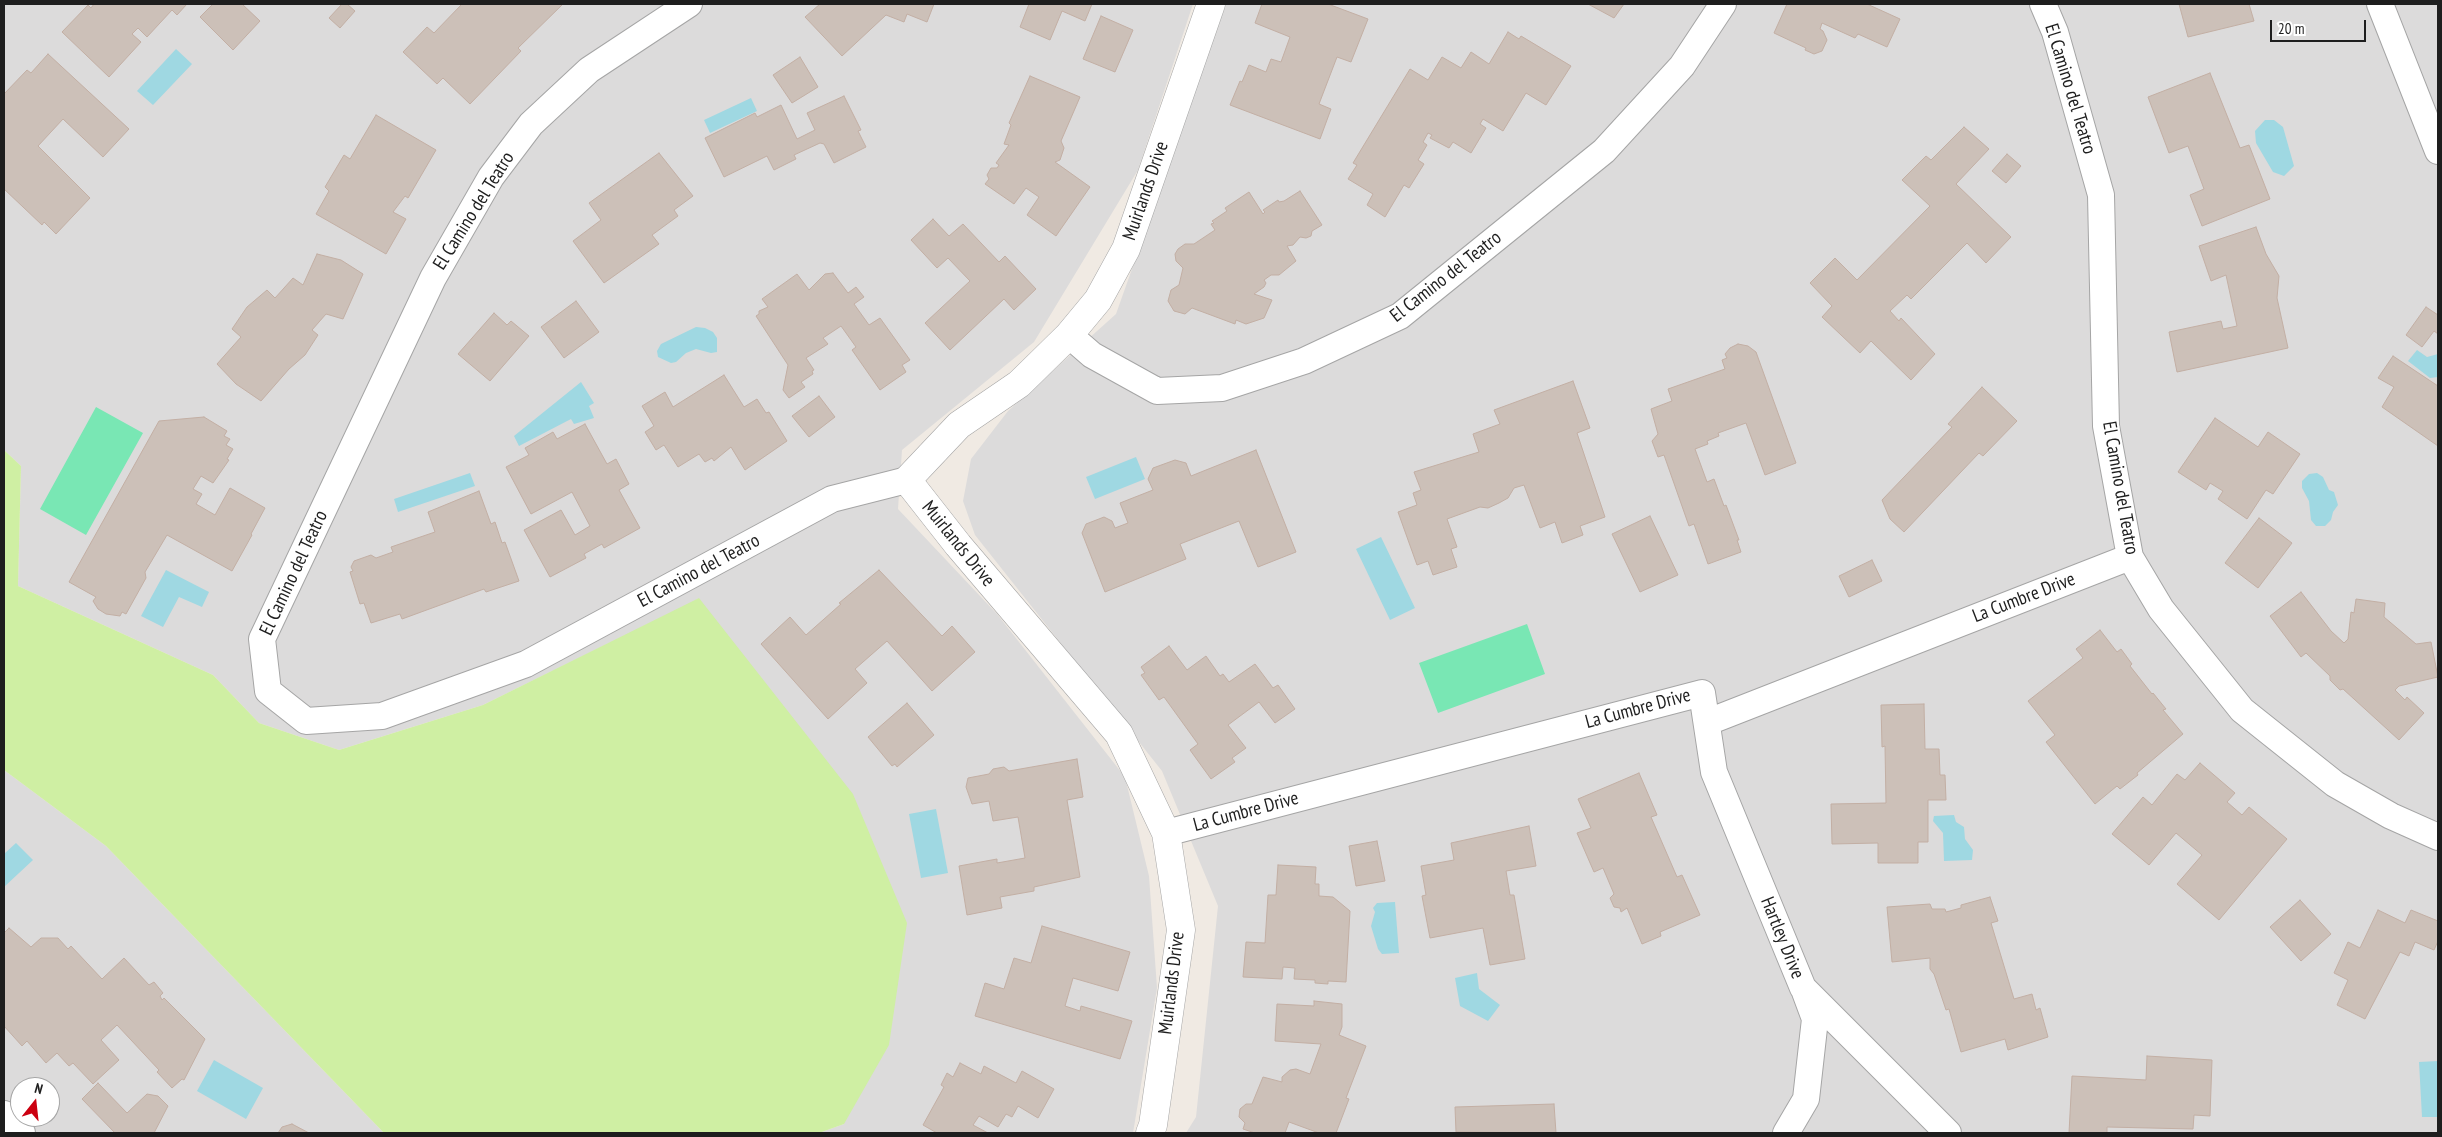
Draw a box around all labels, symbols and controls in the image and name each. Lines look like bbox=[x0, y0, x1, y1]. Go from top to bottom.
scale bar bbox=[2272, 10, 2368, 42]
text: 20 m bbox=[2278, 19, 2304, 38]
street label: El Camino del Teatro bbox=[2039, 21, 2101, 157]
street label: Muirlands Drive bbox=[1118, 138, 1174, 244]
street label: El Camino del Teatro bbox=[429, 148, 519, 274]
street label: El Camino del Teatro bbox=[1386, 226, 1506, 328]
street label: El Camino del Teatro bbox=[2097, 420, 2143, 556]
street label: Muirlands Drive bbox=[917, 497, 999, 591]
street label: El Camino del Teatro bbox=[255, 507, 333, 639]
street label: El Camino del Teatro bbox=[634, 529, 764, 613]
street label: La Cumbre Drive bbox=[1969, 568, 2079, 628]
street label: La Cumbre Drive bbox=[1583, 684, 1693, 734]
street label: La Cumbre Drive bbox=[1191, 787, 1301, 837]
street label: Hartley Drive bbox=[1755, 894, 1809, 982]
street label: Muirlands Drive bbox=[1154, 930, 1190, 1036]
north arrow bbox=[10, 1077, 60, 1127]
text: N bbox=[33, 1079, 45, 1098]

